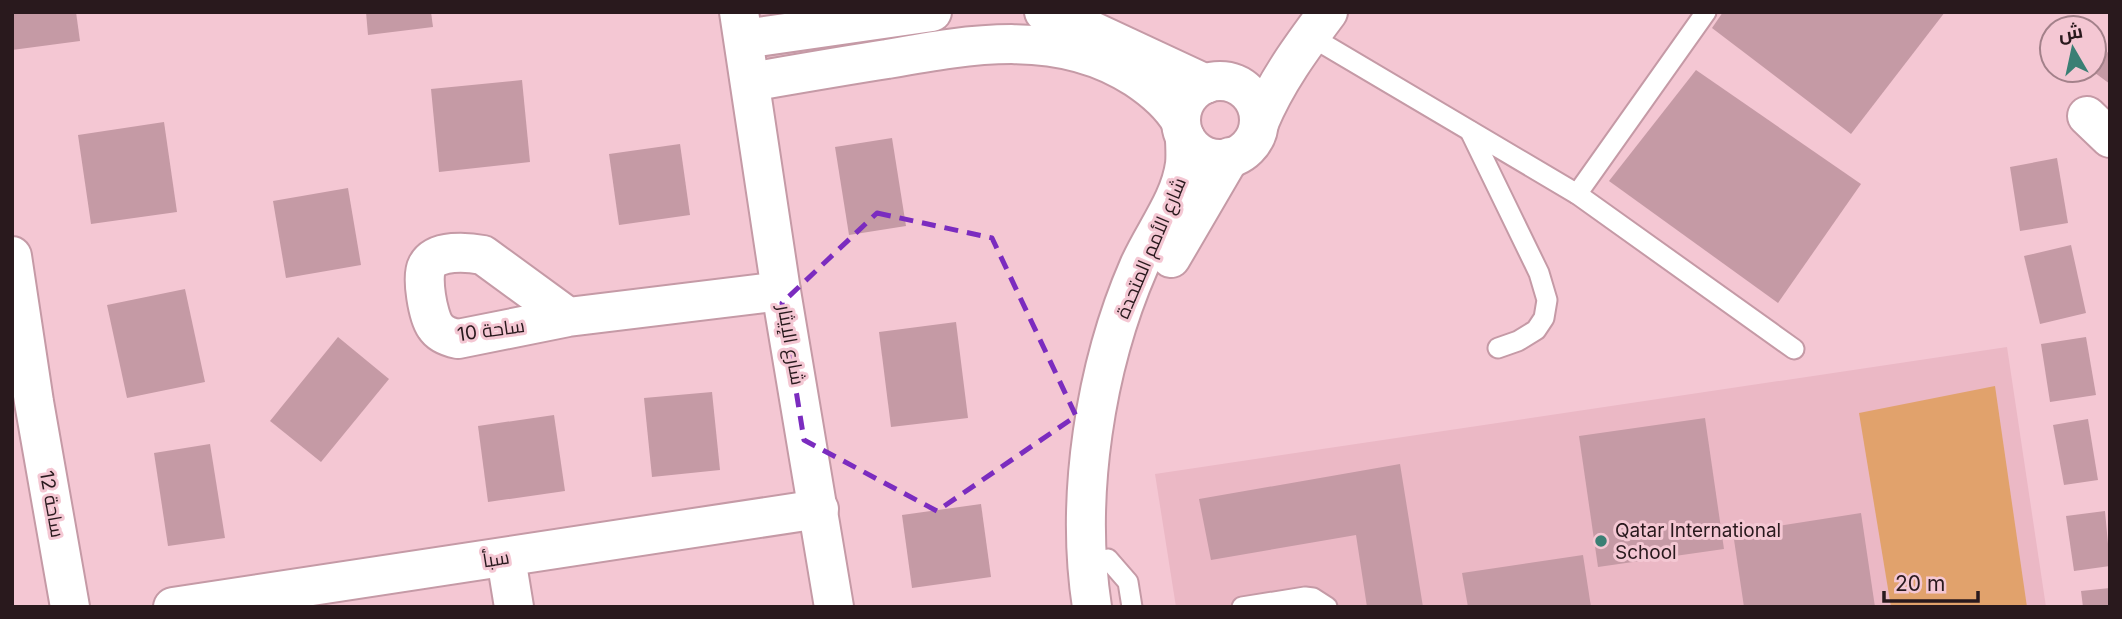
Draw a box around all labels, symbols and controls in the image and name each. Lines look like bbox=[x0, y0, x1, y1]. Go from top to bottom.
north arrow bbox=[2038, 14, 2108, 84]
text: ش bbox=[2057, 19, 2084, 46]
street label: شارع الأمم المتحدة bbox=[1111, 174, 1193, 323]
street label: شارع الإيثار bbox=[771, 302, 809, 387]
street label: ساحة 10 bbox=[456, 314, 526, 346]
street label: ساحة 12 bbox=[35, 469, 69, 539]
place label: Qatar International School bbox=[1615, 519, 1781, 564]
marker: Qatar International School bbox=[1593, 533, 1609, 549]
street label: سبأ bbox=[481, 546, 511, 572]
scale bar bbox=[1884, 560, 1979, 604]
text: 20 m bbox=[1895, 571, 1945, 596]

